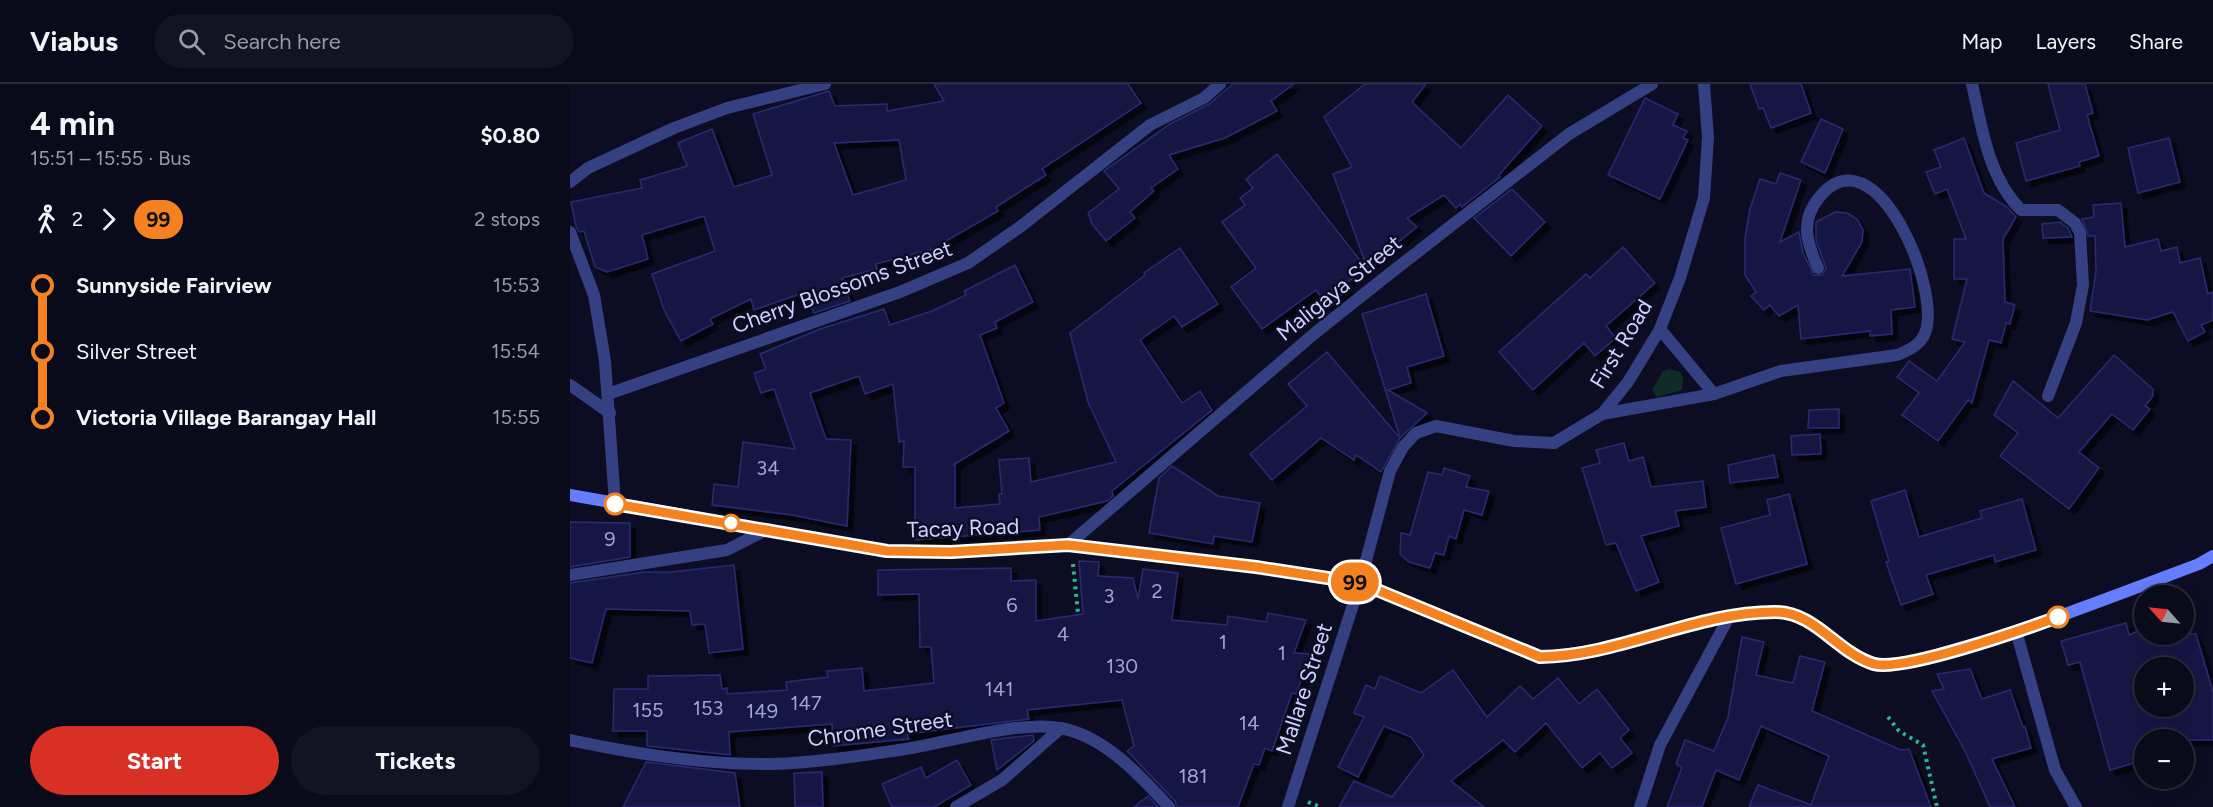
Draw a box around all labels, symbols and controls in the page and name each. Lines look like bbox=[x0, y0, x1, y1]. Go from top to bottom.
search box bbox=[154, 14, 574, 68]
text: Viabus bbox=[30, 24, 118, 58]
icon: search bbox=[175, 25, 208, 58]
text: Search here bbox=[223, 28, 341, 55]
text: Map bbox=[1962, 29, 2002, 54]
text: Layers bbox=[2035, 29, 2096, 54]
text: Share bbox=[2129, 29, 2183, 54]
text: 4 min bbox=[30, 104, 115, 143]
text: $0.80 bbox=[480, 122, 540, 149]
text: 15:51 – 15:55 · Bus bbox=[30, 146, 191, 170]
icon: walk bbox=[30, 203, 63, 236]
icon: forward bbox=[92, 203, 125, 236]
text: 2 bbox=[72, 207, 83, 231]
text: 99 bbox=[146, 207, 171, 232]
text: 2 stops bbox=[474, 207, 540, 231]
street label: Maligaya Street bbox=[1271, 229, 1407, 347]
street label: Cherry Blossoms Street bbox=[728, 235, 956, 339]
text: Sunnyside Fairview bbox=[76, 272, 272, 299]
text: 15:53 bbox=[493, 273, 540, 297]
street label: First Road bbox=[1584, 295, 1658, 393]
text: Silver Street bbox=[76, 338, 197, 365]
text: 15:54 bbox=[491, 339, 540, 363]
text: Victoria Village Barangay Hall bbox=[76, 404, 376, 431]
text: 15:55 bbox=[492, 405, 540, 429]
house number: 34 bbox=[756, 456, 780, 480]
unlabelled marker bbox=[604, 493, 626, 515]
street label: Tacay Road bbox=[906, 513, 1020, 543]
unlabelled marker bbox=[722, 514, 740, 532]
house number: 9 bbox=[604, 527, 616, 551]
line badge: 99 bbox=[1328, 562, 1382, 602]
text: 99 bbox=[1343, 570, 1367, 595]
house number: 2 bbox=[1151, 579, 1163, 603]
house number: 3 bbox=[1104, 584, 1114, 608]
north arrow bbox=[2134, 585, 2194, 645]
map controls bbox=[2134, 585, 2194, 789]
house number: 6 bbox=[1006, 593, 1018, 617]
unlabelled marker bbox=[2047, 606, 2069, 628]
street label: Mallare Street bbox=[1270, 620, 1338, 758]
house number: 4 bbox=[1057, 622, 1069, 646]
house number: 1 bbox=[1219, 630, 1227, 654]
house number: 1 bbox=[1278, 641, 1286, 665]
house number: 130 bbox=[1106, 654, 1138, 678]
button: + bbox=[2134, 657, 2194, 717]
house number: 141 bbox=[985, 677, 1013, 701]
house number: 147 bbox=[790, 691, 822, 715]
house number: 153 bbox=[693, 696, 723, 720]
house number: 155 bbox=[632, 698, 664, 722]
house number: 149 bbox=[746, 699, 778, 723]
street label: Chrome Street bbox=[806, 705, 954, 753]
house number: 14 bbox=[1239, 711, 1259, 735]
button: Start bbox=[30, 726, 279, 795]
button: Tickets bbox=[291, 726, 540, 795]
button: − bbox=[2134, 729, 2194, 789]
house number: 181 bbox=[1179, 764, 1207, 788]

